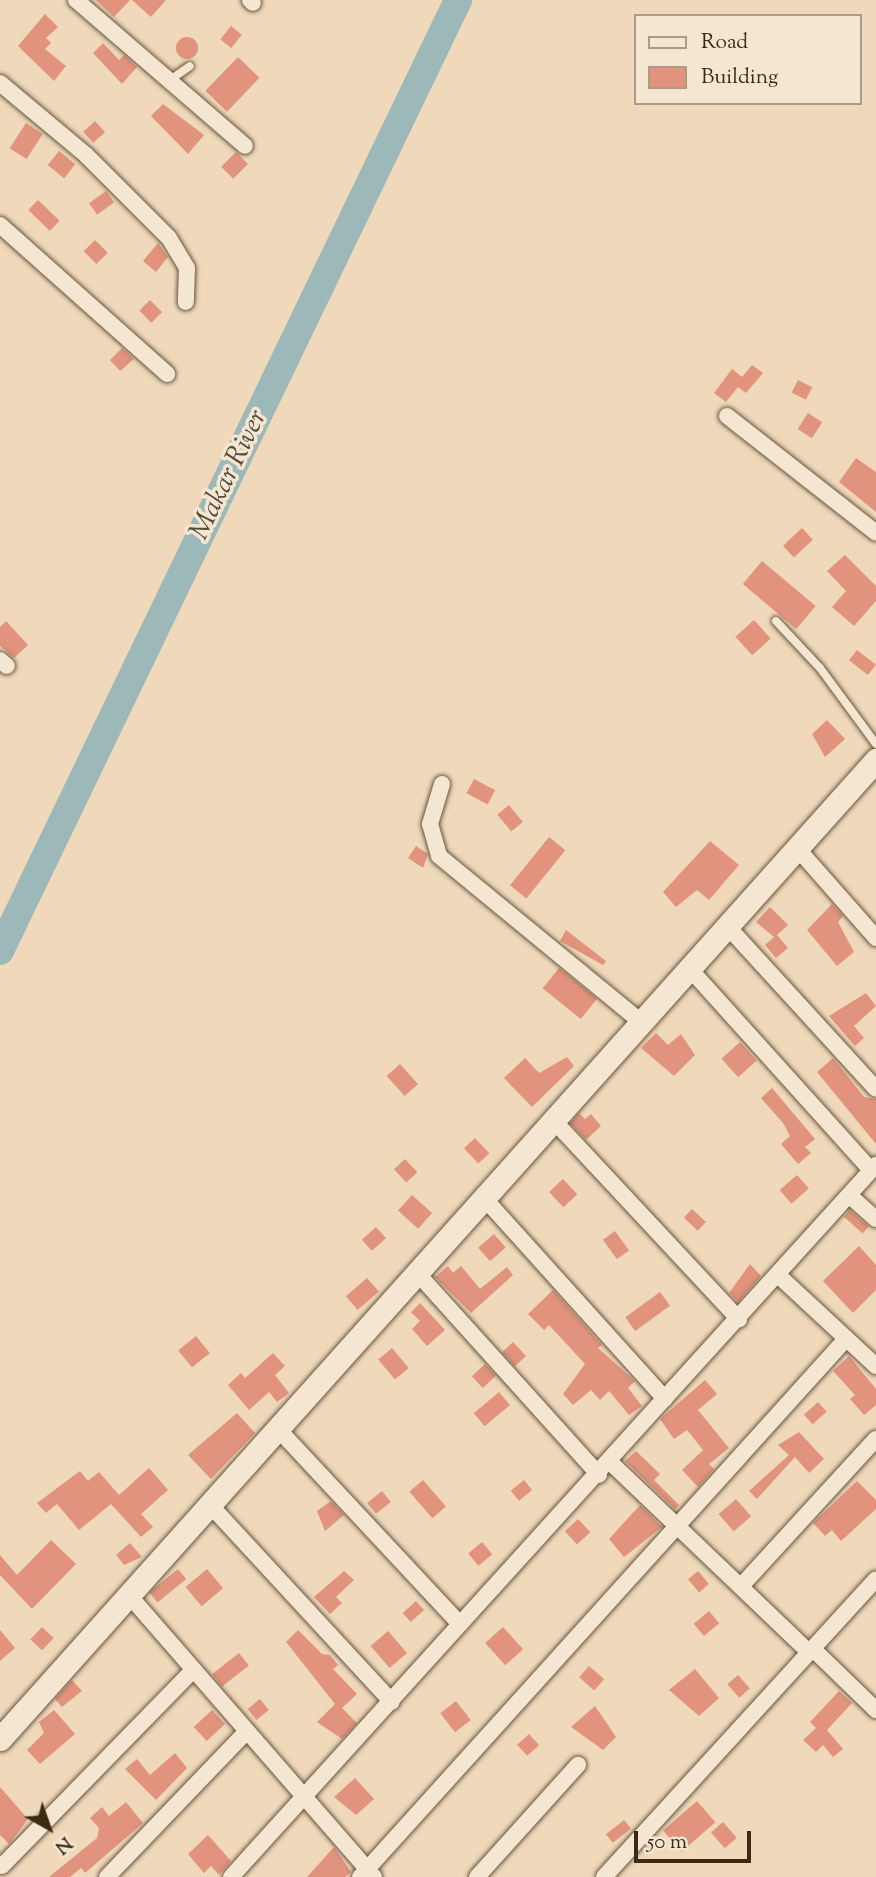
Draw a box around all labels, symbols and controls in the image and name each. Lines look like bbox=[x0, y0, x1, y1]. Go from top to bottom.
legend bbox=[634, 14, 862, 105]
text: Road bbox=[701, 28, 748, 58]
text: Building bbox=[701, 63, 778, 93]
water label: Makar River bbox=[183, 404, 275, 546]
north arrow bbox=[14, 1793, 84, 1863]
scale bar bbox=[638, 1818, 755, 1862]
text: 50 m bbox=[647, 1828, 687, 1858]
text: N bbox=[48, 1829, 77, 1860]

